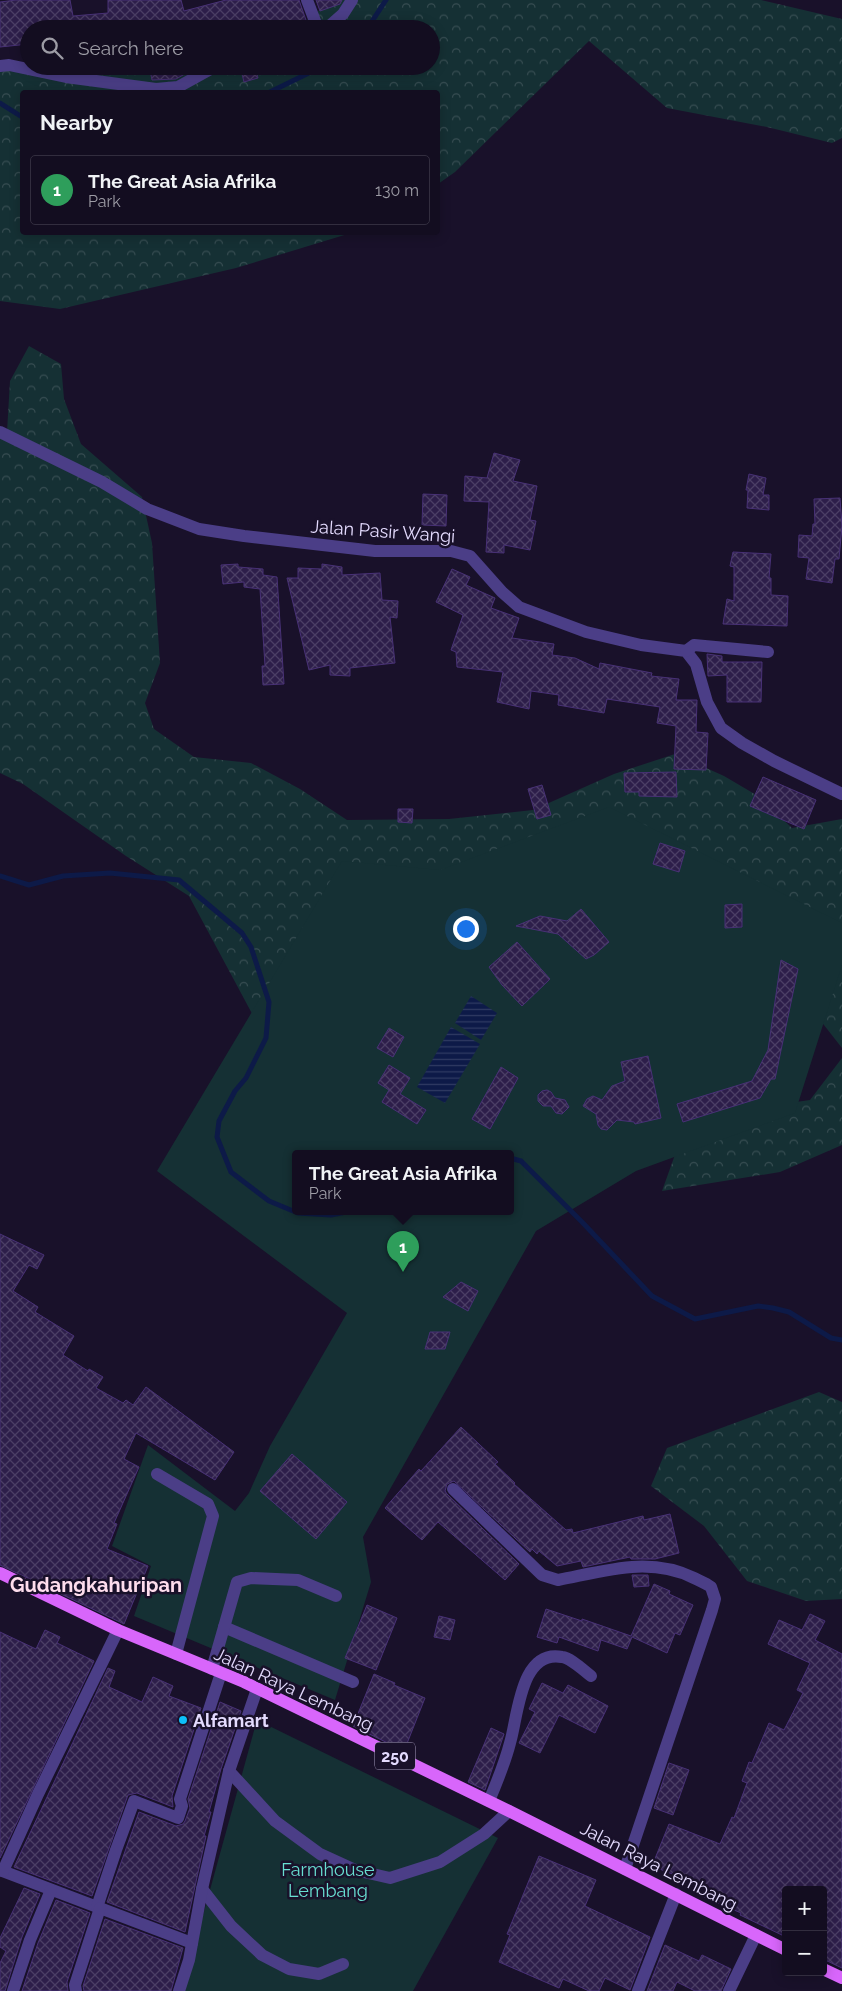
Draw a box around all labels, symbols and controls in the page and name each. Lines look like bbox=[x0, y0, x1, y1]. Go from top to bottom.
search box bbox=[20, 20, 440, 75]
icon: search bbox=[38, 34, 66, 62]
text: Search here bbox=[78, 37, 184, 59]
text: Nearby bbox=[40, 110, 113, 135]
text: The Great Asia Afrika bbox=[88, 170, 276, 192]
text: 1 bbox=[53, 181, 61, 200]
text: 130 m bbox=[375, 181, 419, 200]
text: Park bbox=[88, 192, 121, 211]
street label: Jalan Pasir Wangi bbox=[310, 515, 456, 547]
your location bbox=[453, 916, 479, 942]
popup bbox=[292, 1150, 514, 1215]
text: The Great Asia Afrika bbox=[309, 1162, 497, 1184]
text: Park bbox=[309, 1184, 341, 1203]
pin: 1 bbox=[387, 1231, 419, 1272]
district label: Gudangkahuripan bbox=[10, 1573, 182, 1597]
street label: Jalan Raya Lembang bbox=[211, 1643, 377, 1735]
place label: Alfamart bbox=[193, 1710, 269, 1731]
marker: Alfamart bbox=[177, 1714, 189, 1726]
road number: 250 bbox=[375, 1742, 415, 1770]
street label: Jalan Raya Lembang bbox=[577, 1817, 741, 1915]
park label: Farmhouse Lembang bbox=[281, 1859, 375, 1901]
map controls bbox=[782, 1886, 827, 1976]
button: + bbox=[782, 1886, 827, 1931]
button: − bbox=[782, 1931, 827, 1976]

